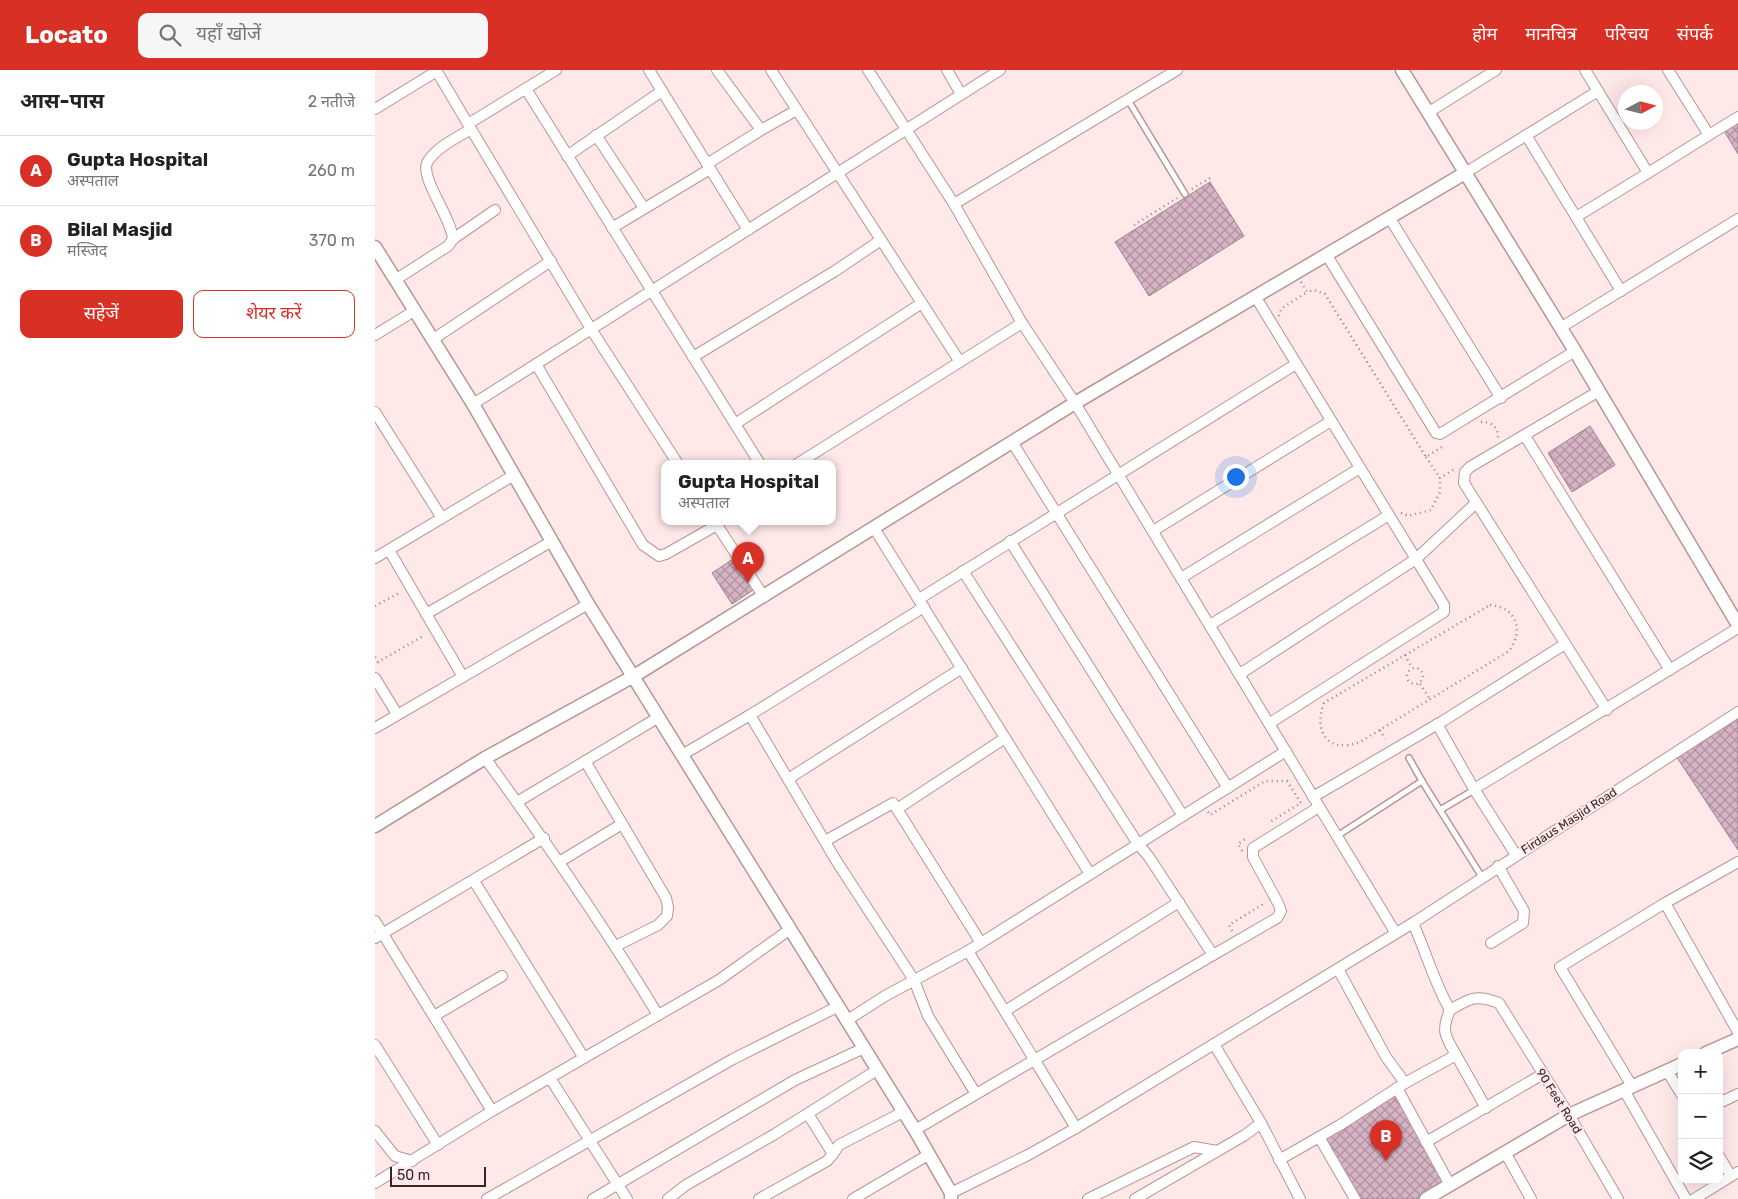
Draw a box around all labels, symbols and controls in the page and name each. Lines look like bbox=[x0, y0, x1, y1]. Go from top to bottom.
search box bbox=[138, 13, 488, 58]
text: Locato bbox=[25, 21, 108, 49]
icon: search bbox=[156, 21, 184, 49]
text: यहाँ खोजें bbox=[196, 22, 261, 45]
text: होम bbox=[1472, 23, 1497, 45]
text: मानचित्र bbox=[1525, 23, 1577, 45]
text: परिचय bbox=[1605, 23, 1649, 45]
text: संपर्क bbox=[1677, 23, 1713, 45]
north arrow bbox=[1618, 85, 1663, 130]
text: आस-पास bbox=[20, 88, 104, 113]
text: 2 नतीजे bbox=[308, 92, 355, 111]
text: Gupta Hospital bbox=[67, 148, 208, 171]
text: A bbox=[30, 161, 42, 180]
text: 260 m bbox=[308, 161, 355, 180]
text: अस्पताल bbox=[67, 171, 119, 190]
text: Bilal Masjid bbox=[67, 218, 173, 241]
text: B bbox=[30, 231, 42, 250]
text: 370 m bbox=[309, 231, 355, 250]
text: मस्जिद bbox=[67, 241, 107, 260]
button: सहेजें bbox=[20, 290, 183, 338]
button: शेयर करें bbox=[193, 290, 355, 338]
popup bbox=[661, 460, 836, 525]
your location bbox=[1223, 464, 1249, 490]
text: Gupta Hospital bbox=[678, 470, 819, 493]
text: अस्पताल bbox=[678, 493, 730, 512]
pin: A bbox=[732, 542, 764, 583]
street label: Firdaus Masjid Road bbox=[1519, 785, 1619, 857]
map controls bbox=[1678, 1049, 1723, 1184]
button: + bbox=[1678, 1049, 1723, 1094]
street label: 90 Feet Road bbox=[1533, 1066, 1585, 1136]
button: − bbox=[1678, 1094, 1723, 1139]
pin: B bbox=[1370, 1120, 1402, 1161]
button: layers bbox=[1678, 1139, 1723, 1184]
scale bar bbox=[390, 1164, 486, 1187]
text: 50 m bbox=[397, 1167, 430, 1184]

